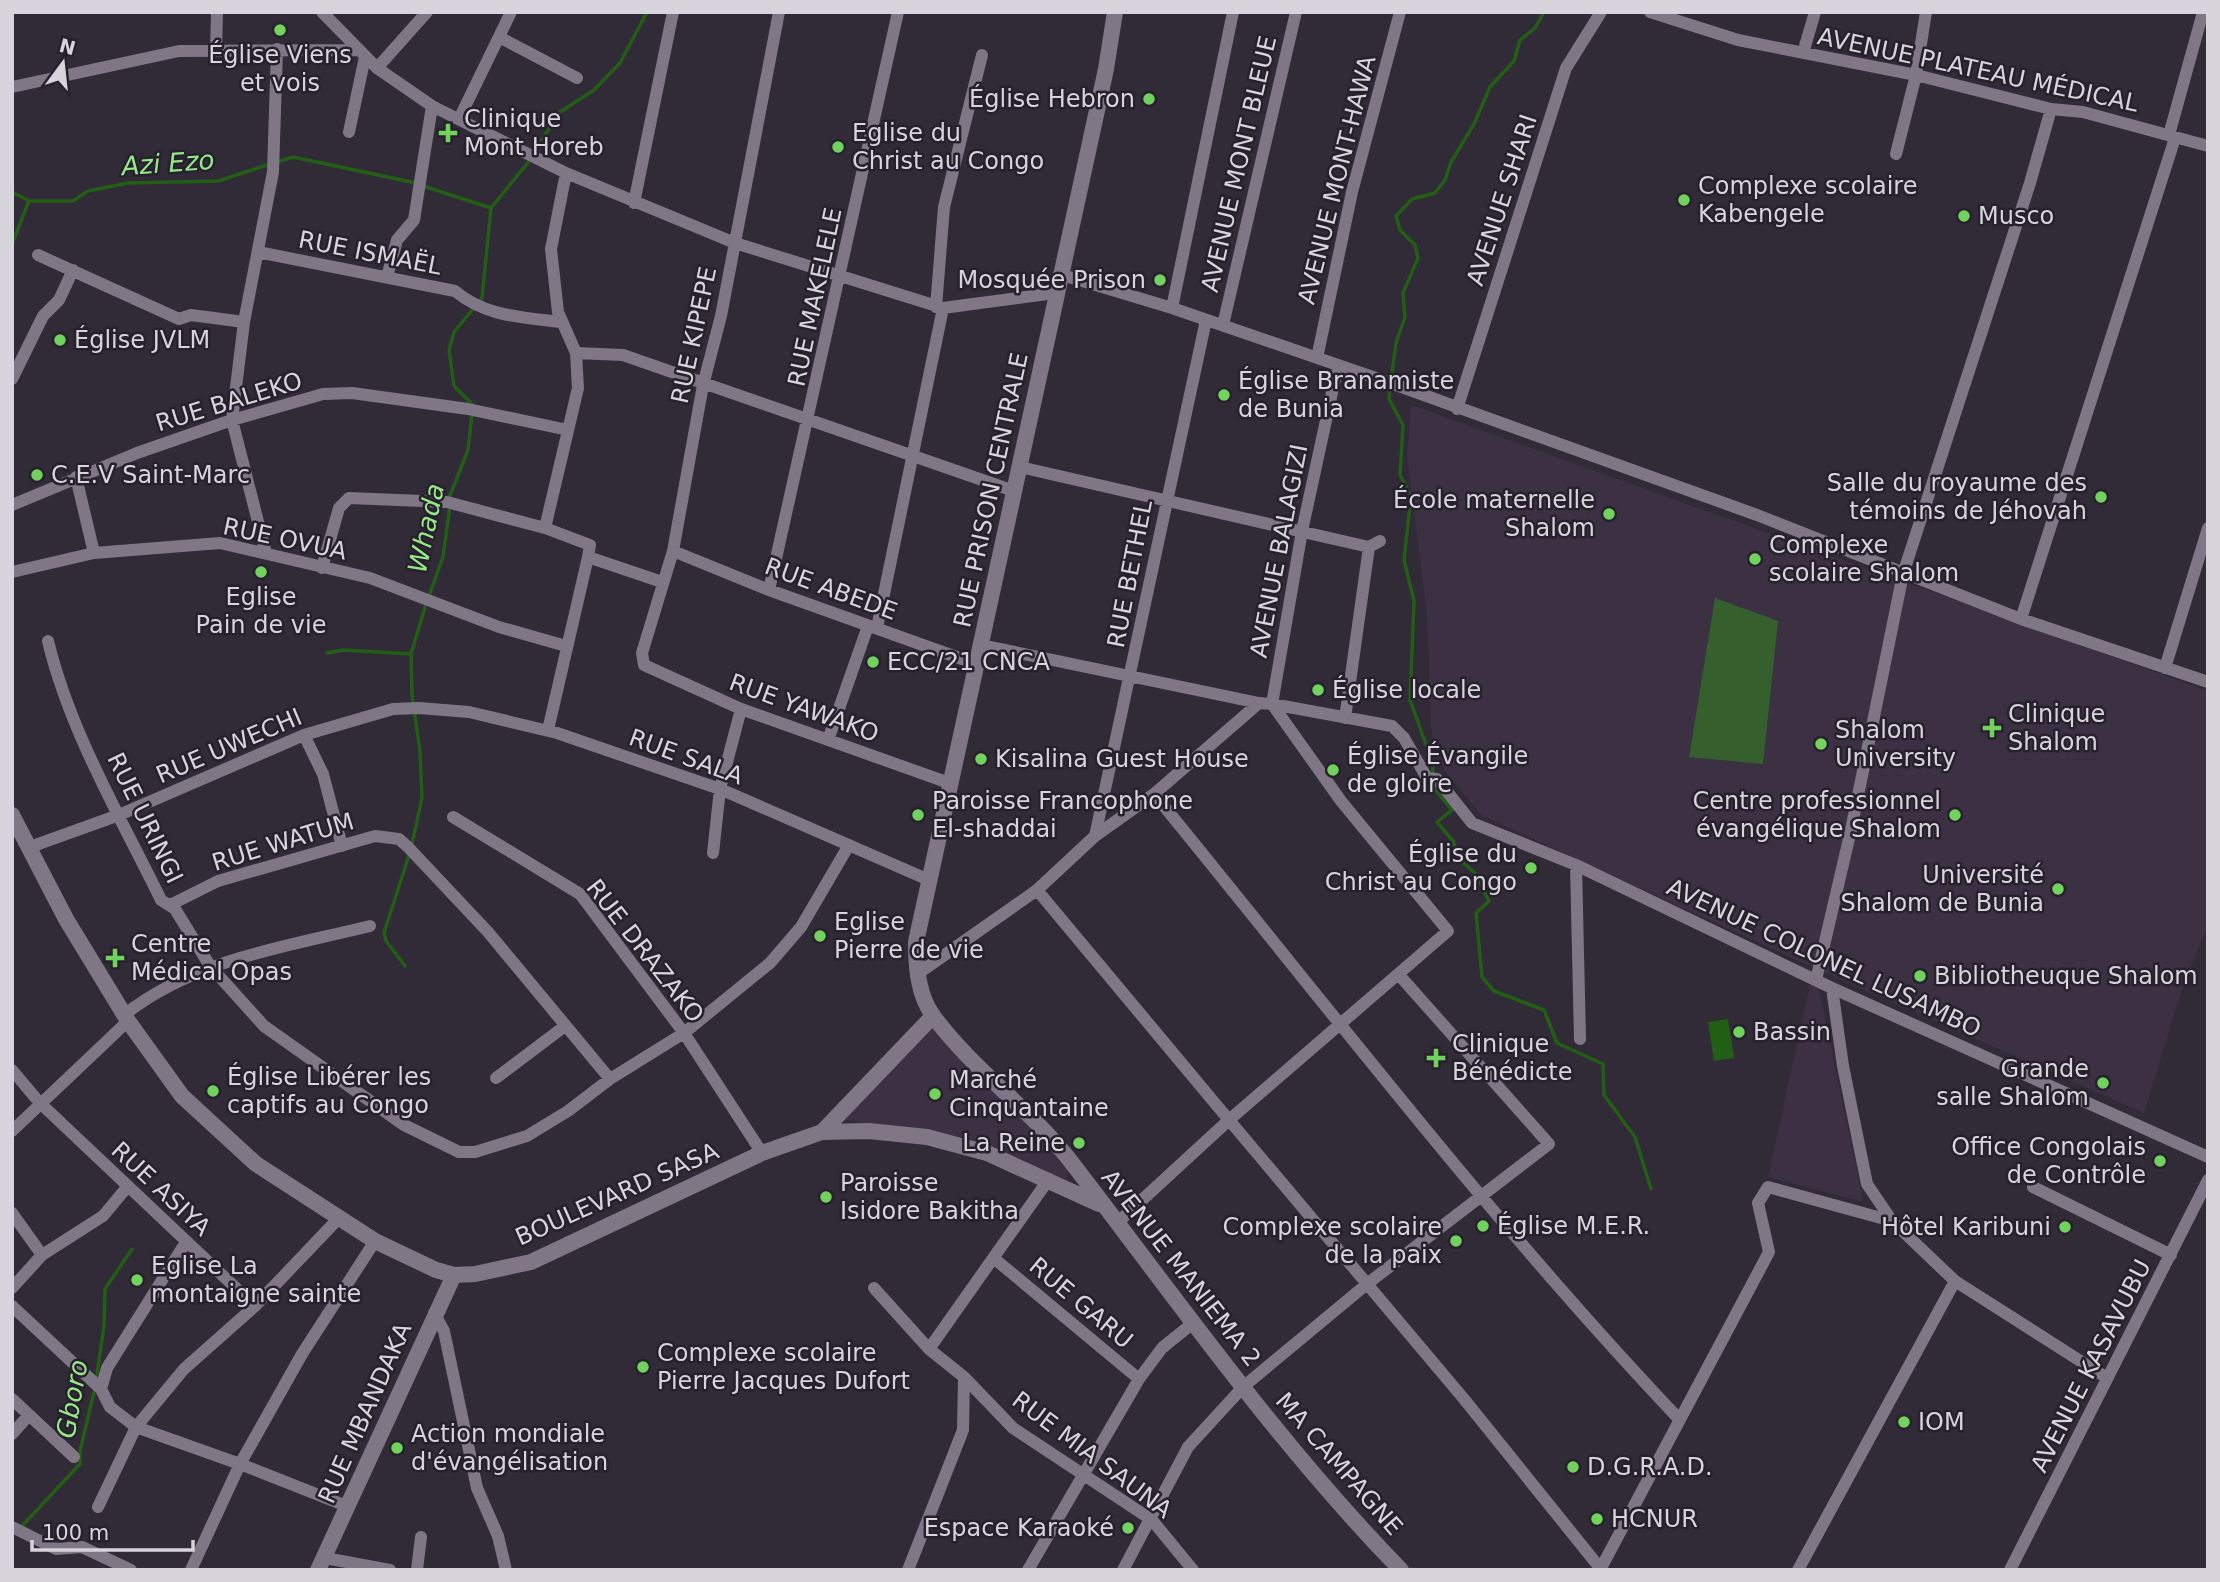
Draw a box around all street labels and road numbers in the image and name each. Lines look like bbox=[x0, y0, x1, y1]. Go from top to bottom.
street label: AVENUE PLATEAU MÉDICAL bbox=[1815, 21, 2142, 118]
street label: AVENUE MONT BLEUE bbox=[1196, 33, 1282, 295]
street label: AVENUE MONT-HAWA bbox=[1293, 52, 1382, 307]
street label: AVENUE SHARI bbox=[1461, 111, 1543, 289]
street label: RUE MAKELELE bbox=[782, 205, 848, 389]
street label: RUE ISMAËL bbox=[296, 224, 445, 281]
street label: RUE KIPEPE bbox=[666, 264, 722, 406]
street label: RUE PRISON CENTRALE bbox=[948, 350, 1034, 630]
street label: RUE BALEKO bbox=[152, 366, 306, 438]
street label: AVENUE BALAGIZI bbox=[1245, 442, 1313, 660]
street label: RUE BETHEL bbox=[1102, 497, 1158, 650]
street label: RUE OVUA bbox=[221, 512, 350, 566]
street label: RUE ABEDE bbox=[761, 552, 901, 626]
street label: RUE YAWAKO bbox=[725, 668, 883, 748]
street label: RUE UWECHI bbox=[152, 703, 306, 789]
street label: RUE SALA bbox=[625, 723, 747, 791]
street label: RUE URINGI bbox=[101, 748, 189, 888]
street label: RUE WATUM bbox=[209, 807, 357, 877]
street label: AVENUE COLONEL LUSAMBO bbox=[1662, 873, 1986, 1043]
street label: RUE DRAZAKO bbox=[580, 874, 710, 1028]
street label: RUE ASIYA bbox=[106, 1136, 217, 1242]
street label: BOULEVARD SASA bbox=[511, 1136, 723, 1251]
street label: AVENUE MANIEMA 2 bbox=[1095, 1164, 1267, 1372]
street label: RUE GARU bbox=[1024, 1252, 1138, 1354]
street label: AVENUE KASAVUBU bbox=[2025, 1255, 2157, 1477]
street label: RUE MBANDAKA bbox=[313, 1318, 418, 1508]
street label: RUE MIA SAUNA bbox=[1007, 1386, 1178, 1525]
street label: MA CAMPAGNE bbox=[1270, 1387, 1408, 1541]

